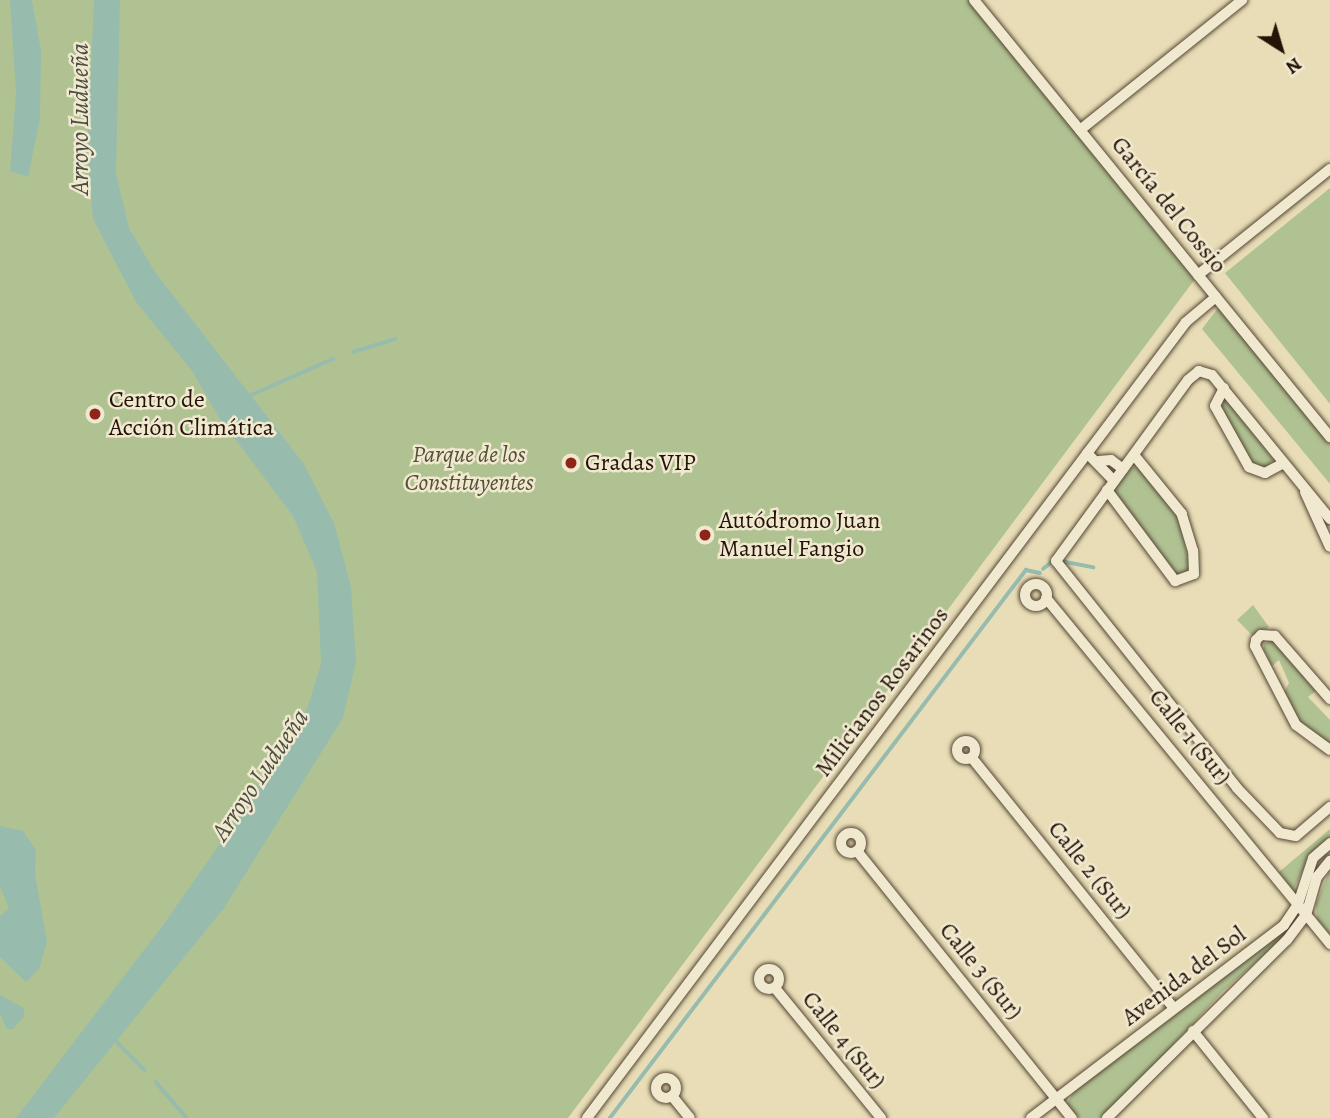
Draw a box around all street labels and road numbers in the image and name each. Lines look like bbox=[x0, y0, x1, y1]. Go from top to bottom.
street label: García del Cossio bbox=[1105, 131, 1233, 279]
street label: Milicianos Rosarinos bbox=[809, 602, 955, 782]
street label: Calle 1 (Sur) bbox=[1143, 683, 1237, 791]
street label: Calle 2 (Sur) bbox=[1042, 815, 1138, 925]
street label: Calle 3 (Sur) bbox=[933, 917, 1029, 1025]
street label: Avenida del Sol bbox=[1116, 920, 1252, 1032]
street label: Calle 4 (Sur) bbox=[796, 985, 892, 1095]

